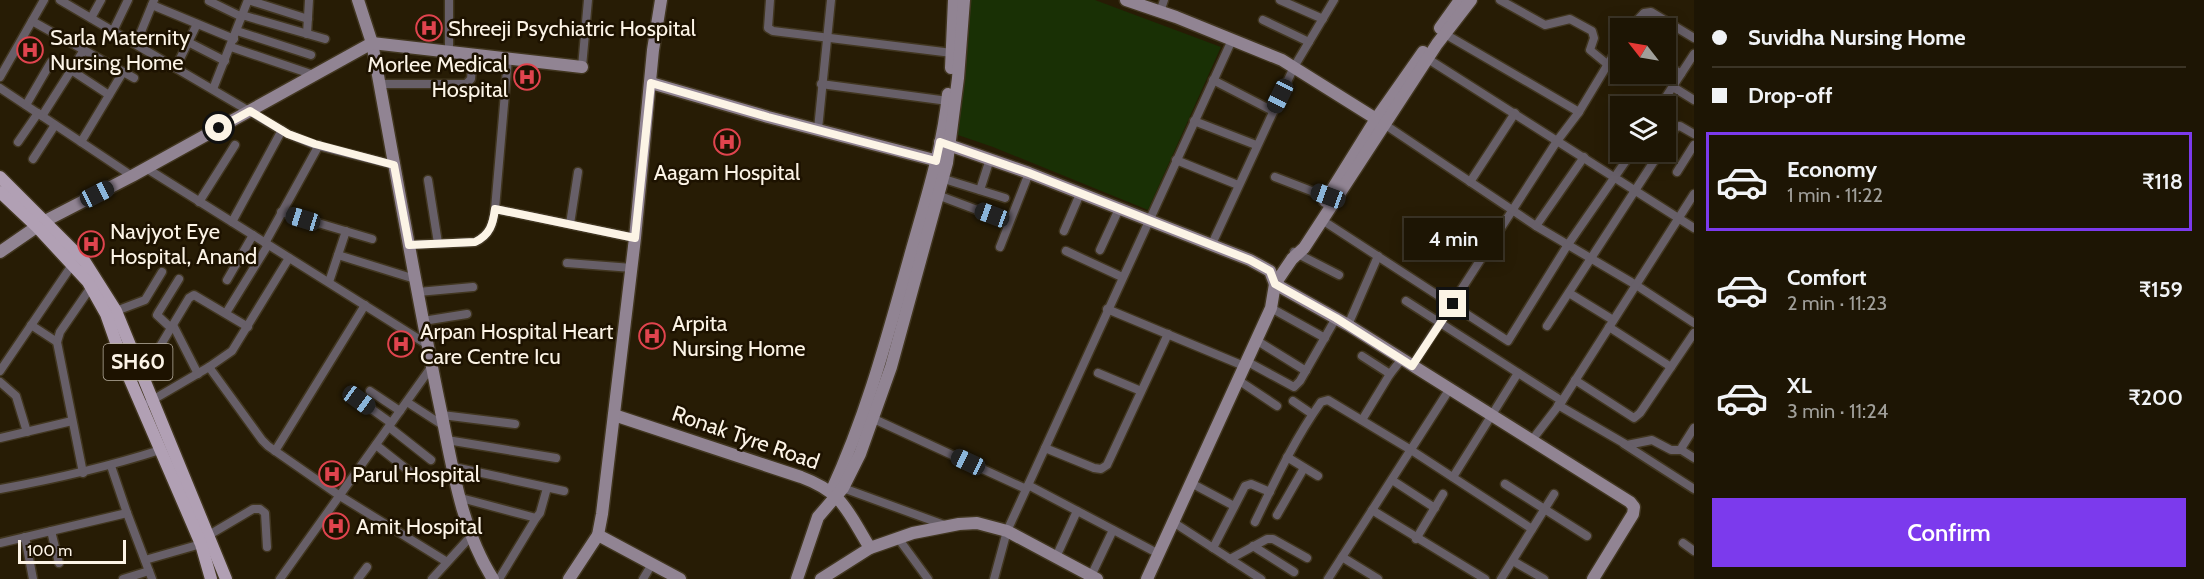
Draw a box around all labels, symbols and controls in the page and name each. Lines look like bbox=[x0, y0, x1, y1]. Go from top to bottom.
hospital icon: Shreeji Psychiatric Hospital bbox=[414, 13, 444, 43]
place label: Shreeji Psychiatric Hospital bbox=[448, 15, 697, 42]
north arrow bbox=[1610, 18, 1676, 84]
map controls bbox=[1610, 18, 1676, 162]
place label: Sarla Maternity Nursing Home bbox=[50, 24, 190, 76]
text: Suvidha Nursing Home bbox=[1748, 24, 1966, 51]
hospital icon: Sarla Maternity Nursing Home bbox=[15, 35, 45, 65]
place label: Morlee Medical Hospital bbox=[367, 51, 509, 103]
hospital icon: Morlee Medical Hospital bbox=[512, 62, 542, 92]
car bbox=[1264, 76, 1296, 116]
text: Drop-off bbox=[1748, 82, 1832, 109]
button: layers bbox=[1610, 96, 1676, 162]
route start bbox=[205, 114, 232, 141]
hospital icon: Aagam Hospital bbox=[712, 127, 742, 157]
icon: car bbox=[1715, 155, 1769, 209]
text: Economy bbox=[1787, 156, 1877, 183]
place label: Aagam Hospital bbox=[654, 159, 801, 186]
text: ₹118 bbox=[2142, 168, 2183, 195]
car bbox=[77, 178, 117, 210]
car bbox=[1308, 181, 1348, 211]
text: 1 min · 11:22 bbox=[1787, 183, 1883, 207]
car bbox=[972, 200, 1012, 230]
car bbox=[283, 205, 323, 233]
callout: 4 min bbox=[1404, 217, 1502, 259]
place label: Navjyot Eye Hospital, Anand bbox=[110, 218, 257, 270]
text: 4 min bbox=[1429, 227, 1478, 251]
hospital icon: Navjyot Eye Hospital, Anand bbox=[76, 229, 106, 259]
icon: car bbox=[1715, 263, 1769, 317]
text: Comfort bbox=[1787, 264, 1866, 291]
text: ₹159 bbox=[2139, 276, 2183, 303]
route end bbox=[1439, 290, 1466, 317]
text: 2 min · 11:23 bbox=[1787, 291, 1887, 315]
place label: Arpita Nursing Home bbox=[672, 310, 806, 362]
place label: Arpan Hospital Heart Care Centre Icu bbox=[420, 318, 614, 370]
hospital icon: Arpita Nursing Home bbox=[637, 321, 667, 351]
hospital icon: Arpan Hospital Heart Care Centre Icu bbox=[386, 329, 416, 359]
road number: SH60 bbox=[104, 344, 172, 380]
icon: car bbox=[1715, 371, 1769, 425]
text: XL bbox=[1787, 372, 1812, 399]
car bbox=[339, 382, 379, 418]
text: ₹200 bbox=[2129, 384, 2183, 411]
text: 3 min · 11:24 bbox=[1787, 399, 1888, 423]
street label: Ronak Tyre Road bbox=[669, 400, 823, 475]
car bbox=[948, 446, 988, 478]
hospital icon: Parul Hospital bbox=[317, 459, 347, 489]
place label: Parul Hospital bbox=[352, 461, 481, 488]
button: Confirm bbox=[1712, 498, 2186, 567]
hospital icon: Amit Hospital bbox=[321, 511, 351, 541]
place label: Amit Hospital bbox=[356, 513, 483, 540]
scale bar bbox=[18, 537, 126, 564]
text: 100 m bbox=[27, 541, 72, 560]

